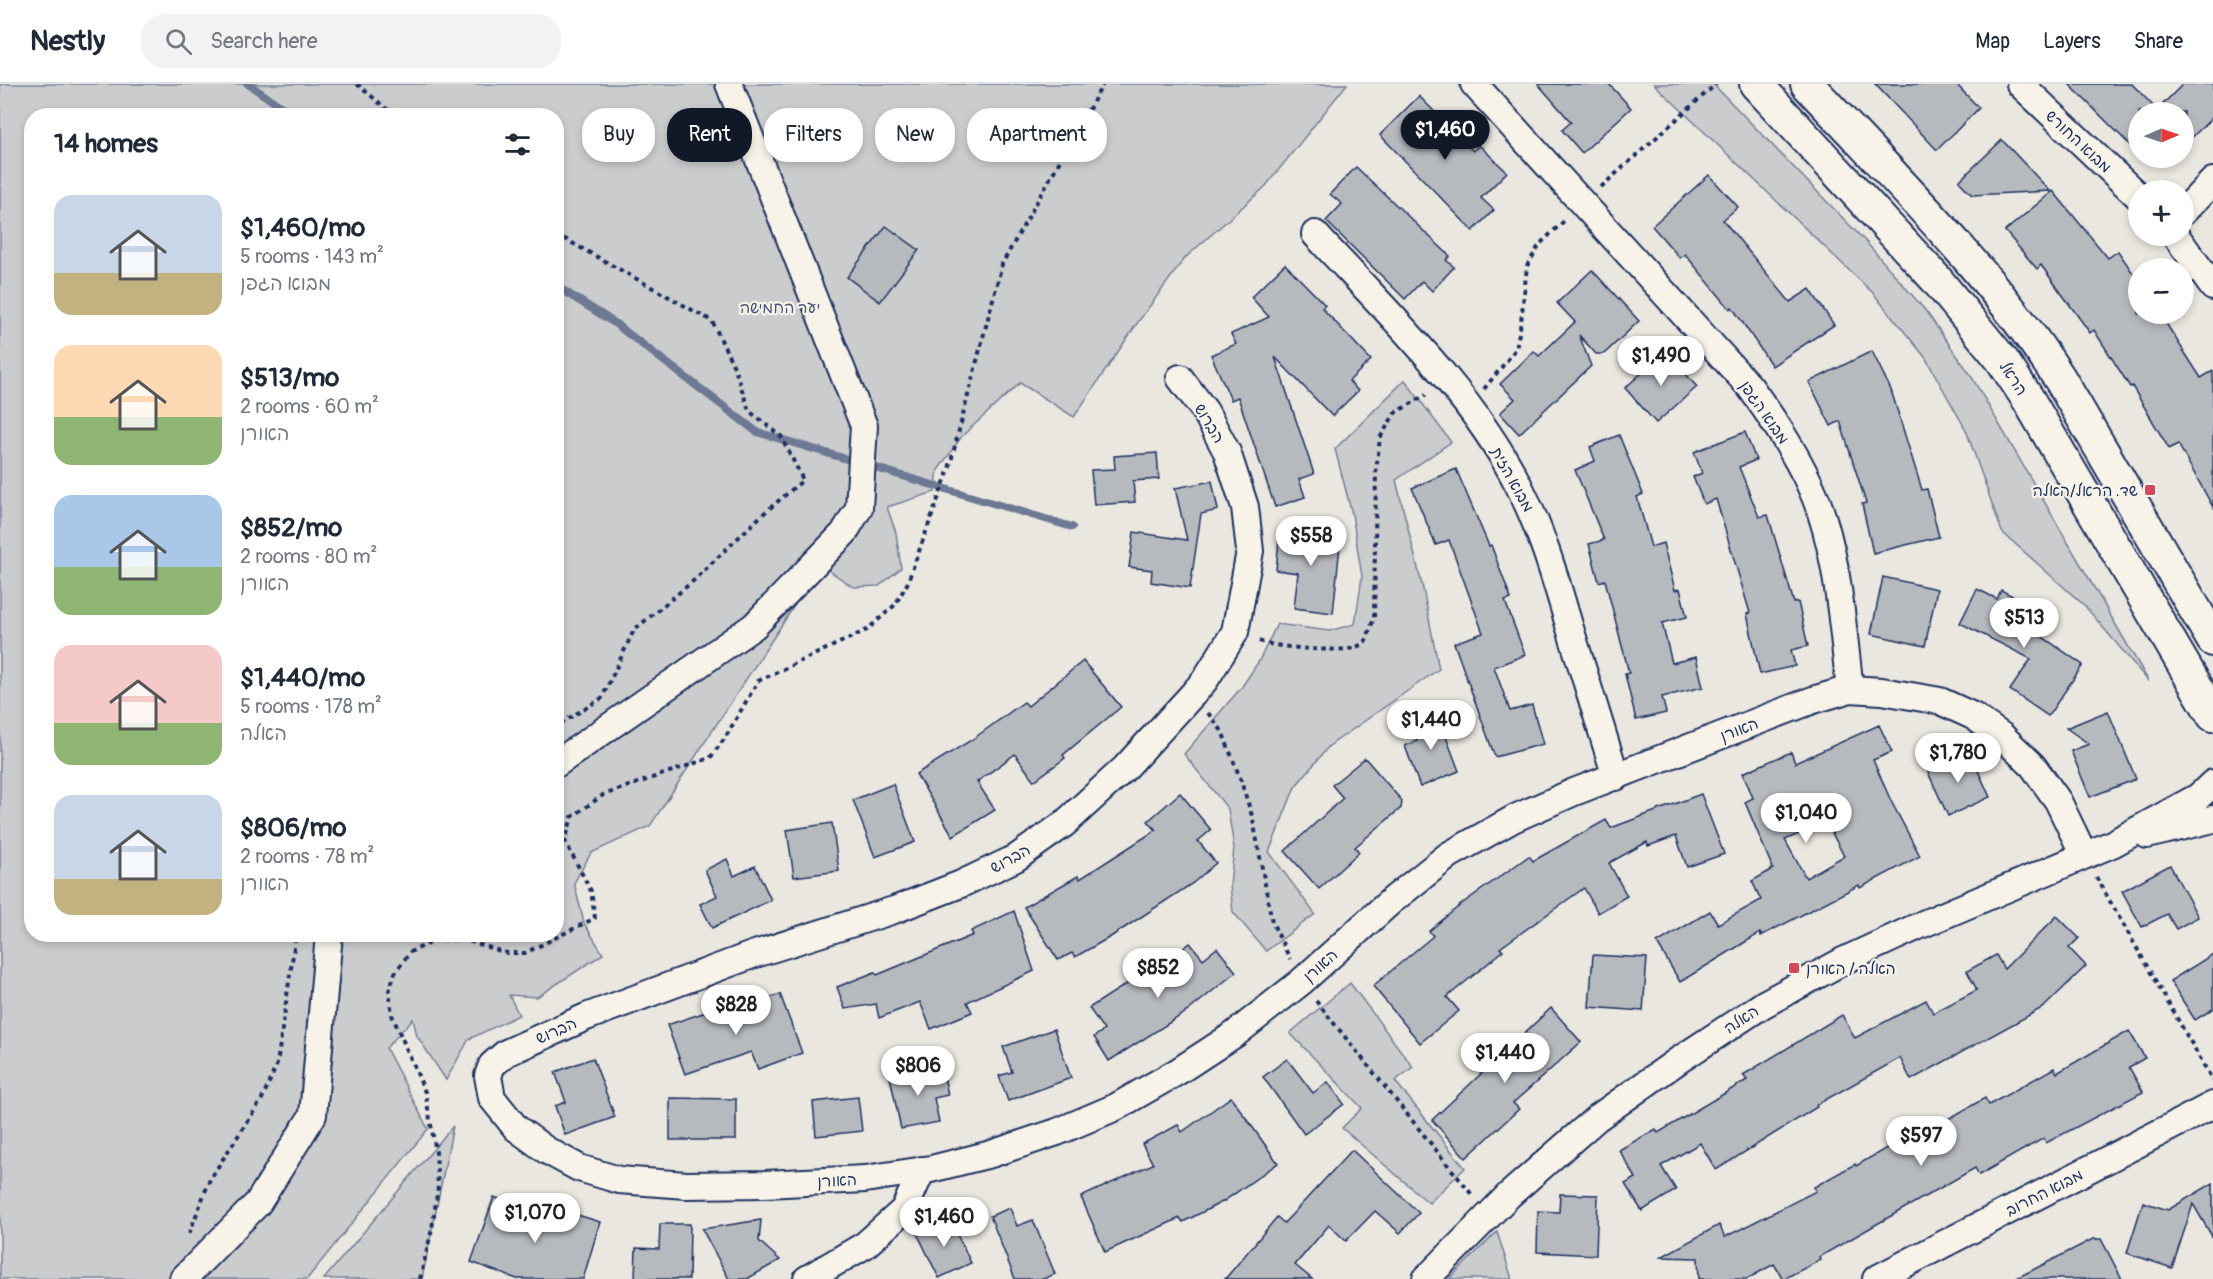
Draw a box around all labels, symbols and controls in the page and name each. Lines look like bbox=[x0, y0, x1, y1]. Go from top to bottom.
search box bbox=[141, 14, 561, 68]
text: Nestly bbox=[30, 24, 105, 59]
icon: search bbox=[162, 25, 195, 58]
text: Search here bbox=[210, 27, 318, 55]
text: Map bbox=[1975, 28, 2010, 55]
text: Layers bbox=[2043, 28, 2101, 55]
text: Share bbox=[2134, 28, 2183, 55]
north arrow bbox=[2128, 102, 2194, 168]
map controls bbox=[2128, 102, 2194, 324]
street label: מבוא החורש bbox=[2041, 106, 2116, 177]
chip: Buy bbox=[582, 108, 655, 162]
chip: Rent bbox=[667, 108, 752, 162]
chip: Filters bbox=[764, 108, 863, 162]
chip: New bbox=[875, 108, 955, 162]
chip: Apartment bbox=[967, 108, 1107, 162]
pin: $1,460 bbox=[1396, 110, 1494, 161]
text: $1,460 bbox=[1415, 117, 1475, 142]
text: 14 homes bbox=[54, 128, 158, 160]
icon: filters bbox=[501, 128, 534, 161]
button: + bbox=[2128, 180, 2194, 246]
text: $1,460/mo bbox=[240, 212, 365, 244]
icon: home bbox=[102, 219, 174, 291]
text: 5 rooms · 143 m² bbox=[240, 244, 384, 269]
button: − bbox=[2128, 258, 2194, 324]
text: מבוא הגפן bbox=[240, 271, 331, 296]
park label: יער החמישה bbox=[740, 298, 820, 318]
pin: $1,490 bbox=[1612, 336, 1710, 387]
text: $1,490 bbox=[1631, 343, 1691, 368]
street label: הראל bbox=[1995, 358, 2032, 399]
text: $513/mo bbox=[240, 362, 339, 394]
icon: home bbox=[102, 369, 174, 441]
street label: מבוא הגפן bbox=[1735, 377, 1793, 448]
text: 2 rooms · 60 m² bbox=[240, 394, 379, 419]
street label: הברוש bbox=[1189, 400, 1229, 447]
text: האורן bbox=[240, 421, 289, 446]
street label: מבוא הזית bbox=[1486, 443, 1538, 516]
place label: שד. הראל/האלה bbox=[2032, 481, 2138, 501]
marker: שד. הראל/האלה bbox=[2143, 483, 2157, 497]
text: $852/mo bbox=[240, 512, 342, 544]
pin: $558 bbox=[1275, 516, 1347, 567]
icon: home bbox=[102, 519, 174, 591]
text: $558 bbox=[1290, 523, 1332, 548]
text: 2 rooms · 80 m² bbox=[240, 544, 377, 569]
text: האורן bbox=[240, 571, 289, 596]
pin: $513 bbox=[1988, 598, 2060, 649]
text: $513 bbox=[2004, 605, 2044, 630]
text: $1,440/mo bbox=[240, 662, 365, 694]
icon: home bbox=[102, 669, 174, 741]
text: 5 rooms · 178 m² bbox=[240, 694, 382, 719]
pin: $1,440 bbox=[1382, 700, 1480, 751]
text: $1,440 bbox=[1401, 707, 1461, 732]
street label: האורן bbox=[1717, 714, 1761, 746]
text: האלה bbox=[240, 721, 287, 746]
pin: $1,780 bbox=[1909, 733, 2007, 784]
text: $1,780 bbox=[1929, 740, 1987, 765]
pin: $1,040 bbox=[1757, 793, 1855, 844]
text: $1,040 bbox=[1775, 800, 1837, 825]
text: $806/mo bbox=[240, 812, 346, 844]
icon: home bbox=[102, 819, 174, 891]
street label: הברוש bbox=[987, 840, 1034, 878]
text: 2 rooms · 78 m² bbox=[240, 844, 374, 869]
text: האורן bbox=[240, 871, 289, 896]
street label: האורן bbox=[1299, 945, 1342, 986]
pin: $852 bbox=[1122, 948, 1194, 999]
text: $852 bbox=[1137, 955, 1179, 980]
place label: האלה / האורן bbox=[1806, 959, 1896, 979]
marker: האלה / האורן bbox=[1787, 961, 1801, 975]
pin: $828 bbox=[700, 985, 772, 1036]
text: $828 bbox=[715, 992, 757, 1017]
street label: האלה bbox=[1720, 1001, 1763, 1038]
street label: הברוש bbox=[533, 1013, 580, 1049]
pin: $1,440 bbox=[1456, 1033, 1554, 1084]
text: $1,440 bbox=[1475, 1040, 1535, 1065]
pin: $806 bbox=[882, 1046, 954, 1097]
text: $806 bbox=[895, 1053, 941, 1078]
pin: $597 bbox=[1885, 1116, 1957, 1167]
text: $597 bbox=[1900, 1123, 1942, 1148]
street label: מבוא החרוב bbox=[2002, 1165, 2086, 1221]
street label: האורן bbox=[817, 1170, 857, 1192]
pin: $1,070 bbox=[486, 1193, 584, 1244]
pin: $1,460 bbox=[895, 1197, 993, 1248]
text: $1,070 bbox=[504, 1200, 566, 1225]
text: $1,460 bbox=[914, 1204, 974, 1229]

